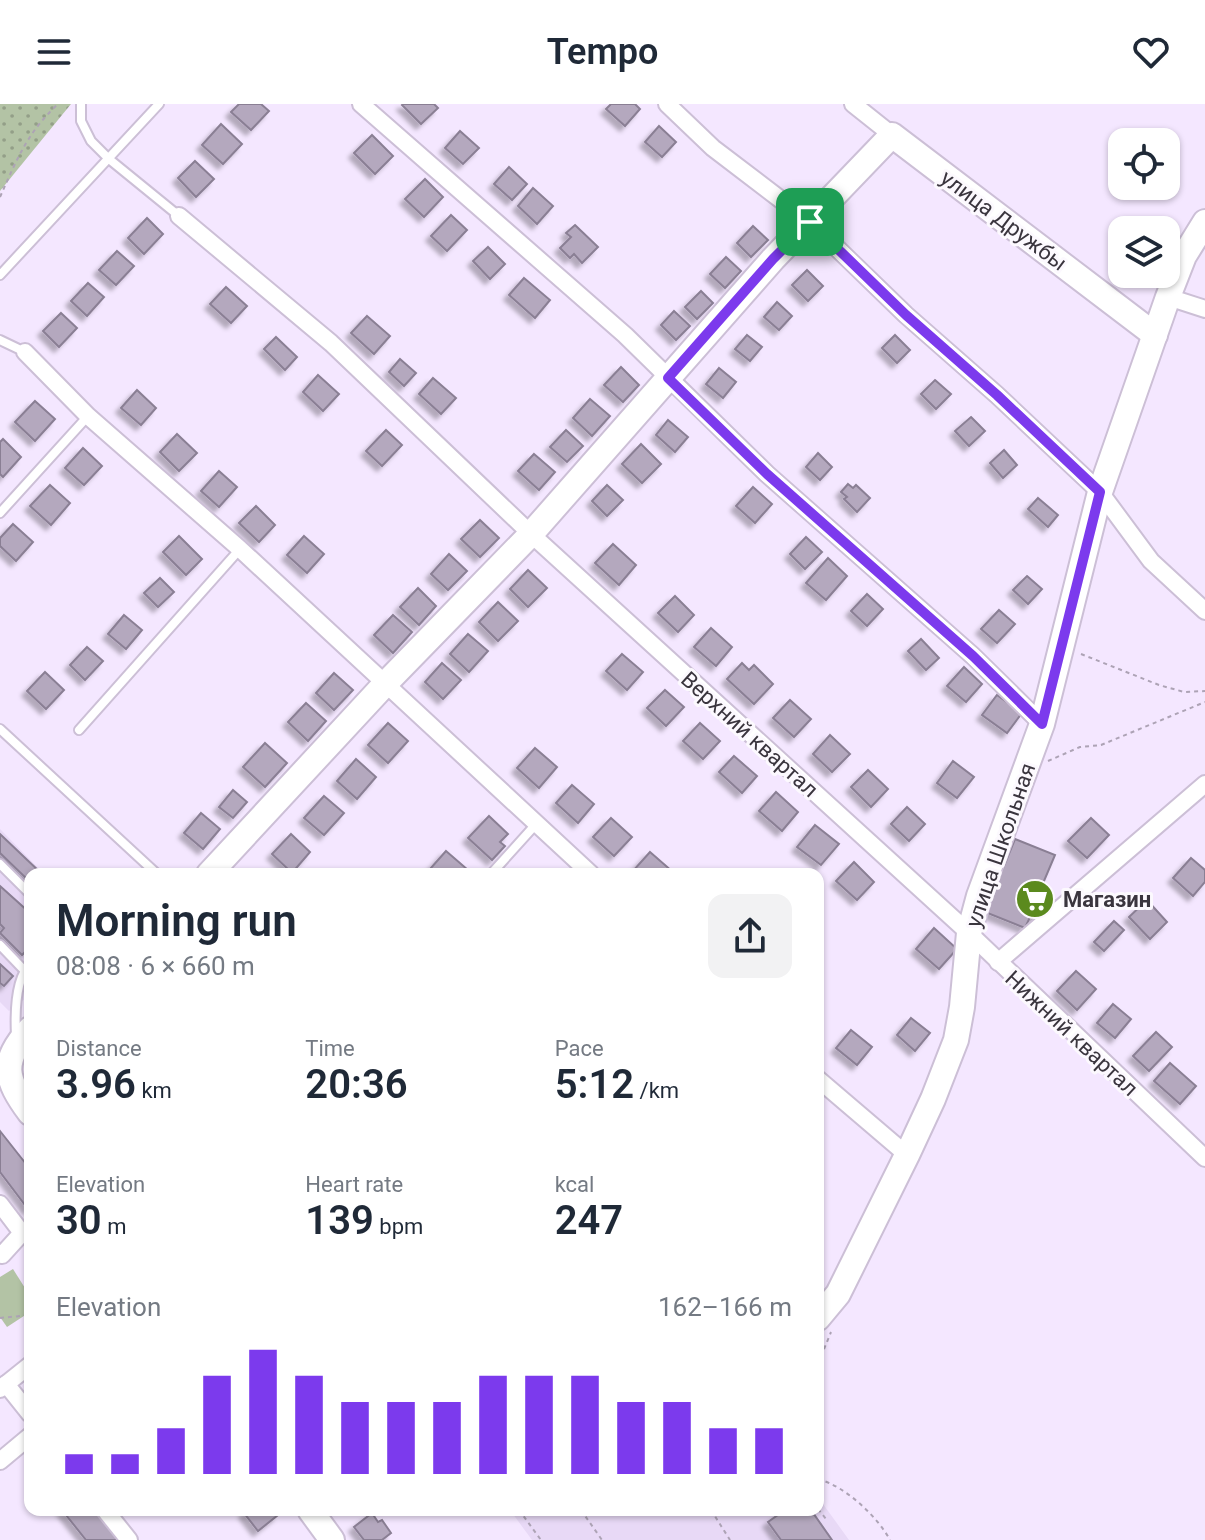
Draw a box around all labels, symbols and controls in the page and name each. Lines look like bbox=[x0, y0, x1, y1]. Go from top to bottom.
icon: menu bbox=[32, 30, 76, 74]
icon: heart bbox=[1129, 30, 1173, 74]
text: Tempo bbox=[547, 31, 658, 73]
map controls bbox=[1108, 128, 1180, 288]
button: locate bbox=[1108, 128, 1180, 200]
street label: улица Дружбы bbox=[936, 165, 1072, 276]
pin bbox=[776, 188, 844, 256]
icon: arrive bbox=[788, 200, 832, 244]
button: layers bbox=[1108, 216, 1180, 288]
street label: Верхний квартал bbox=[676, 667, 823, 802]
street label: улица Школьная bbox=[961, 760, 1040, 931]
supermarket icon: Магазин bbox=[1014, 878, 1056, 920]
place label: Магазин bbox=[1063, 887, 1151, 912]
button: share bbox=[708, 894, 792, 978]
text: Morning run bbox=[56, 895, 297, 947]
text: 08:08 · 6 × 660 m bbox=[56, 951, 255, 981]
street label: Нижний квартал bbox=[1000, 966, 1143, 1101]
text: Distance bbox=[56, 1036, 142, 1061]
text: Time bbox=[305, 1036, 355, 1061]
text: Pace bbox=[555, 1036, 604, 1061]
text: 3.96 bbox=[56, 1061, 136, 1108]
text: 20:36 bbox=[305, 1061, 408, 1108]
text: 5:12 bbox=[555, 1061, 634, 1108]
text: km bbox=[136, 1078, 172, 1103]
text: /km bbox=[634, 1078, 679, 1103]
text: Elevation bbox=[56, 1172, 145, 1197]
text: Heart rate bbox=[305, 1172, 403, 1197]
text: kcal bbox=[555, 1172, 594, 1197]
text: 30 bbox=[56, 1197, 102, 1244]
text: 139 bbox=[305, 1197, 374, 1244]
text: 247 bbox=[555, 1197, 623, 1244]
text: m bbox=[102, 1214, 126, 1239]
text: bpm bbox=[374, 1214, 423, 1239]
text: Elevation bbox=[56, 1292, 161, 1322]
text: 162–166 m bbox=[658, 1292, 792, 1322]

